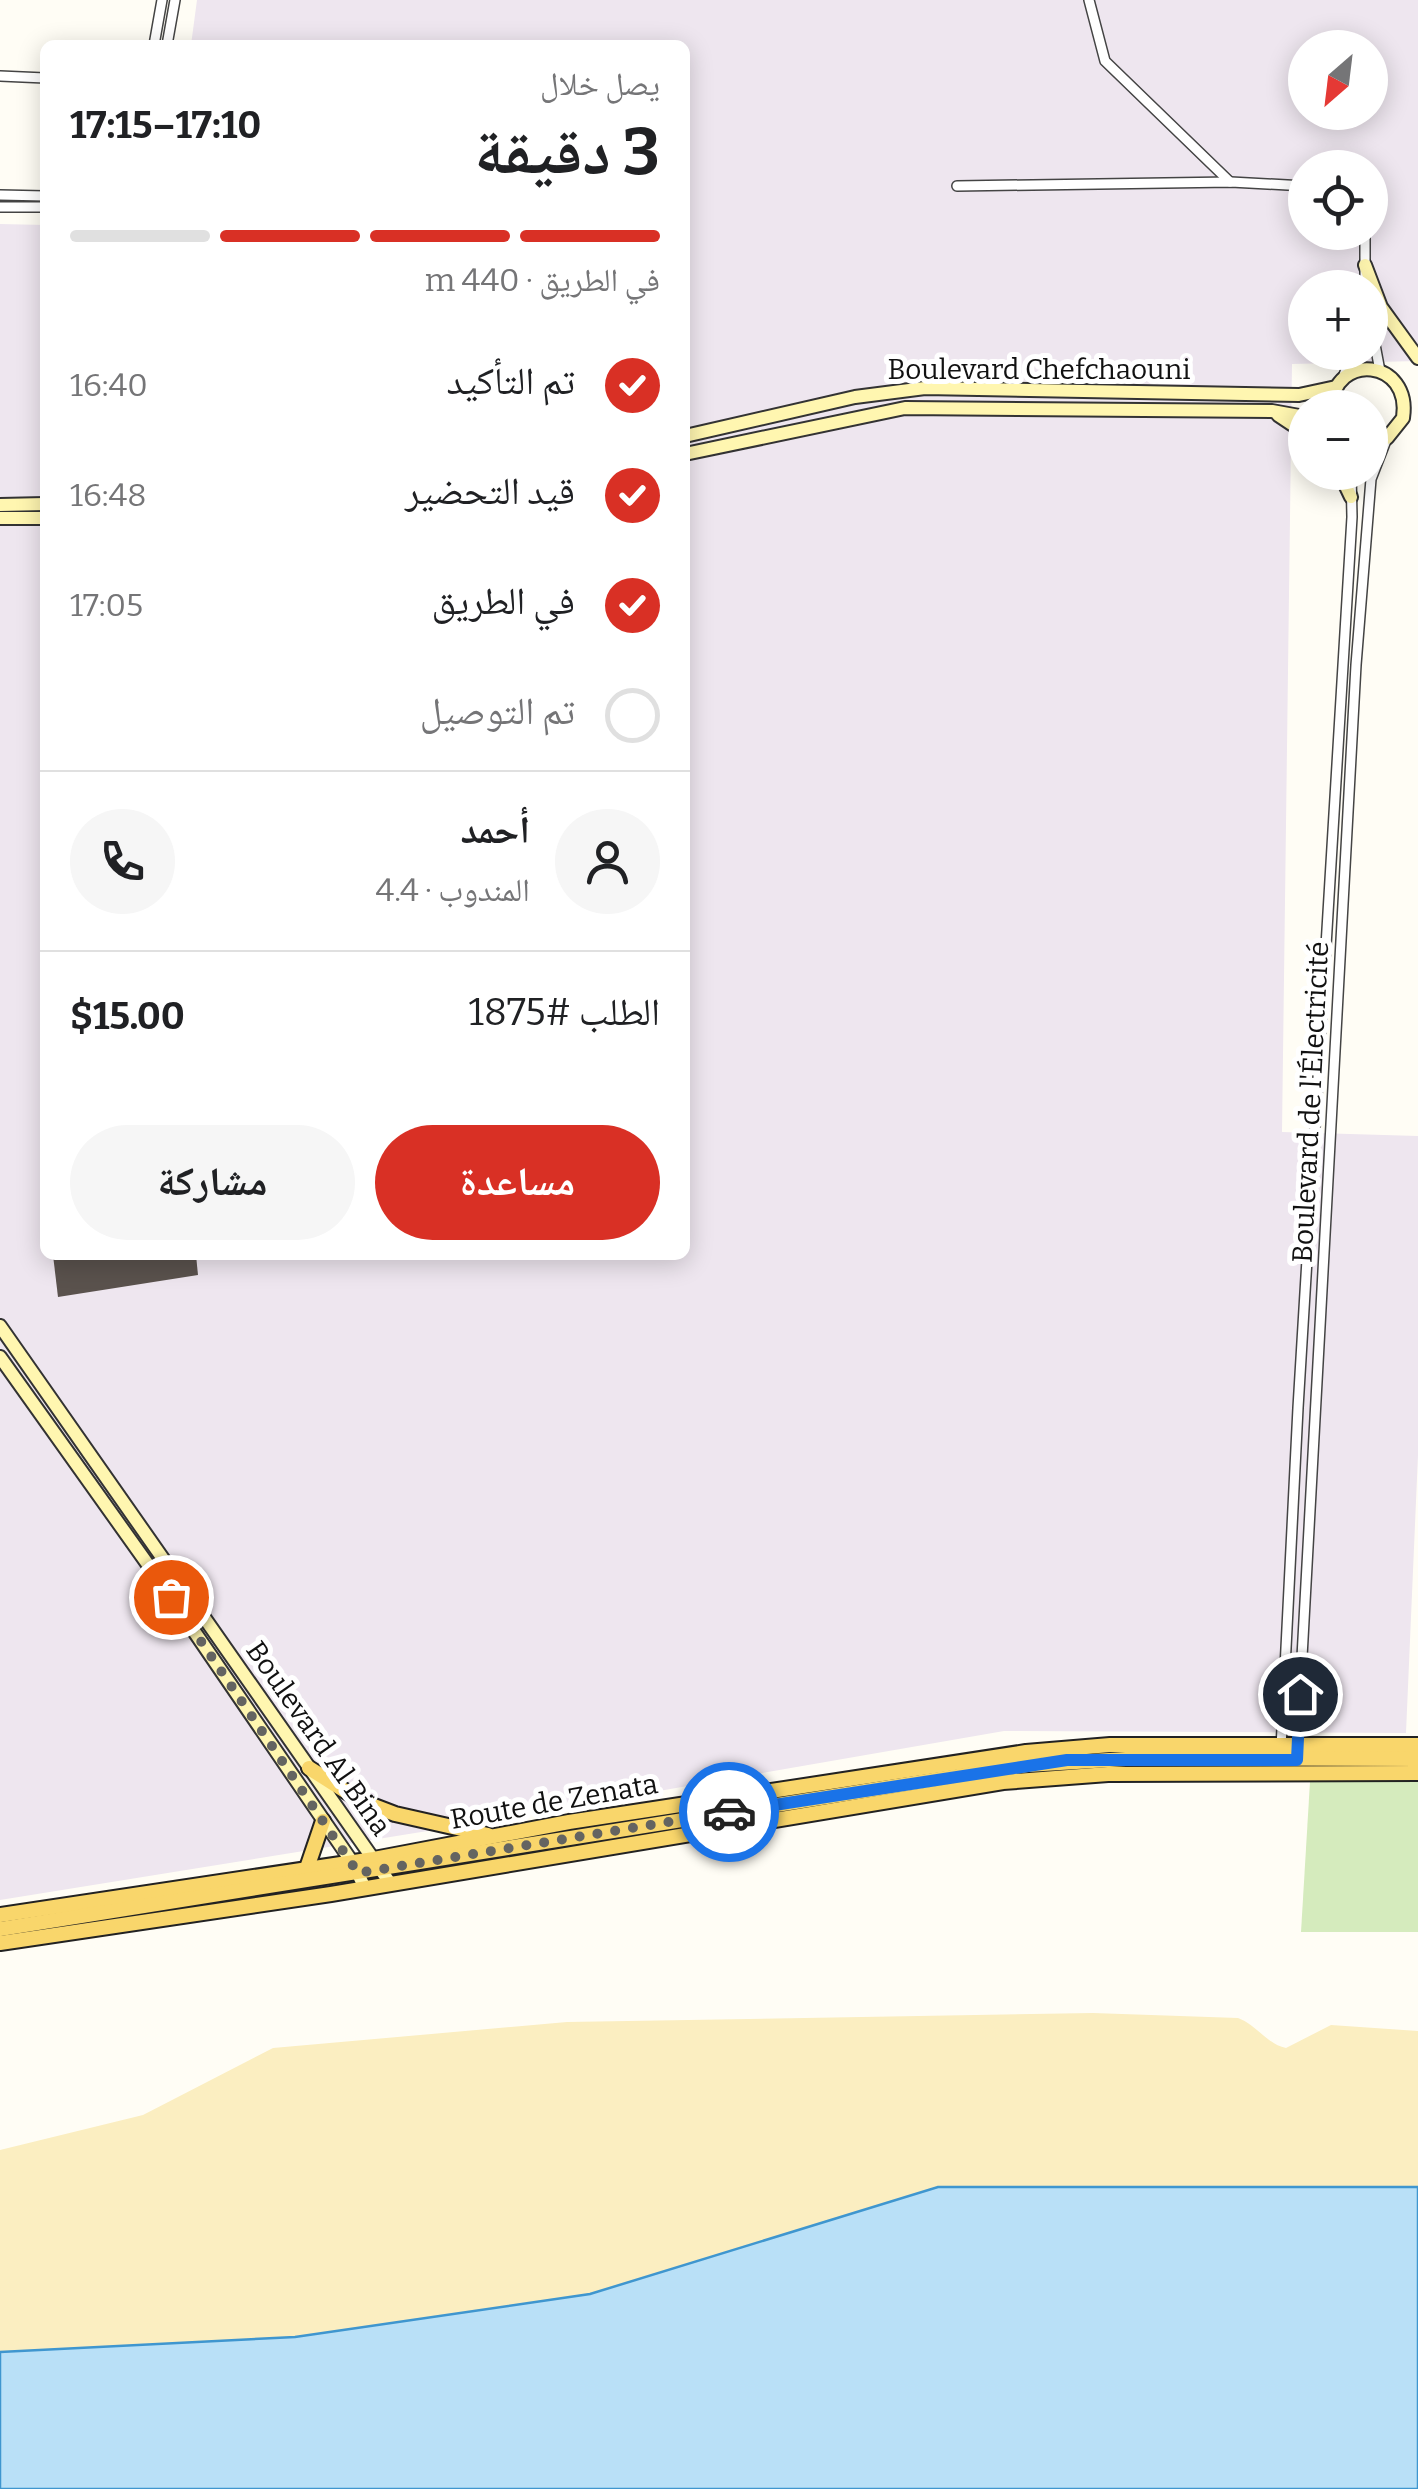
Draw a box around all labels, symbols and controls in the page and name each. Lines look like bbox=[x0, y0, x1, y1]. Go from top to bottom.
north arrow bbox=[1288, 30, 1388, 130]
map controls bbox=[1288, 30, 1388, 490]
text: يصل خلال bbox=[540, 65, 660, 103]
text: 17:10–17:15 bbox=[70, 102, 261, 148]
text: 3 دقيقة bbox=[474, 113, 660, 191]
button: locate bbox=[1288, 150, 1388, 250]
text: في الطريق · 440 m bbox=[425, 261, 660, 299]
button: + bbox=[1288, 270, 1388, 370]
street label: Boulevard Chefchaouni bbox=[887, 353, 1191, 386]
text: تم التأكيد bbox=[446, 358, 575, 404]
icon: check bbox=[605, 358, 660, 413]
text: 16:40 bbox=[70, 366, 148, 404]
button: − bbox=[1288, 390, 1388, 490]
text: قيد التحضير bbox=[405, 468, 575, 514]
icon: check bbox=[605, 468, 660, 523]
text: 16:48 bbox=[70, 476, 146, 514]
text: في الطريق bbox=[432, 578, 575, 624]
icon: check bbox=[605, 578, 660, 633]
text: 17:05 bbox=[70, 586, 143, 624]
text: تم التوصيل bbox=[420, 688, 575, 734]
text: أحمد bbox=[460, 807, 530, 853]
button: phone bbox=[70, 809, 175, 914]
button: person bbox=[555, 809, 660, 914]
text: المندوب · 4.4 bbox=[375, 871, 530, 909]
street label: Boulevard de l'Électricité bbox=[1285, 940, 1335, 1264]
text: الطلب #1875 bbox=[469, 989, 660, 1035]
text: $15.00 bbox=[70, 993, 185, 1039]
button: مشاركة bbox=[70, 1125, 355, 1240]
button: مساعدة bbox=[375, 1125, 660, 1240]
pin bbox=[129, 1555, 214, 1640]
icon: bag bbox=[144, 1570, 199, 1625]
street label: Boulevard Al Bina bbox=[239, 1635, 398, 1842]
pin bbox=[1258, 1652, 1343, 1737]
icon: home bbox=[1273, 1667, 1328, 1722]
courier bbox=[679, 1762, 779, 1862]
street label: Route de Zenata bbox=[448, 1767, 660, 1836]
icon: car bbox=[702, 1785, 757, 1840]

